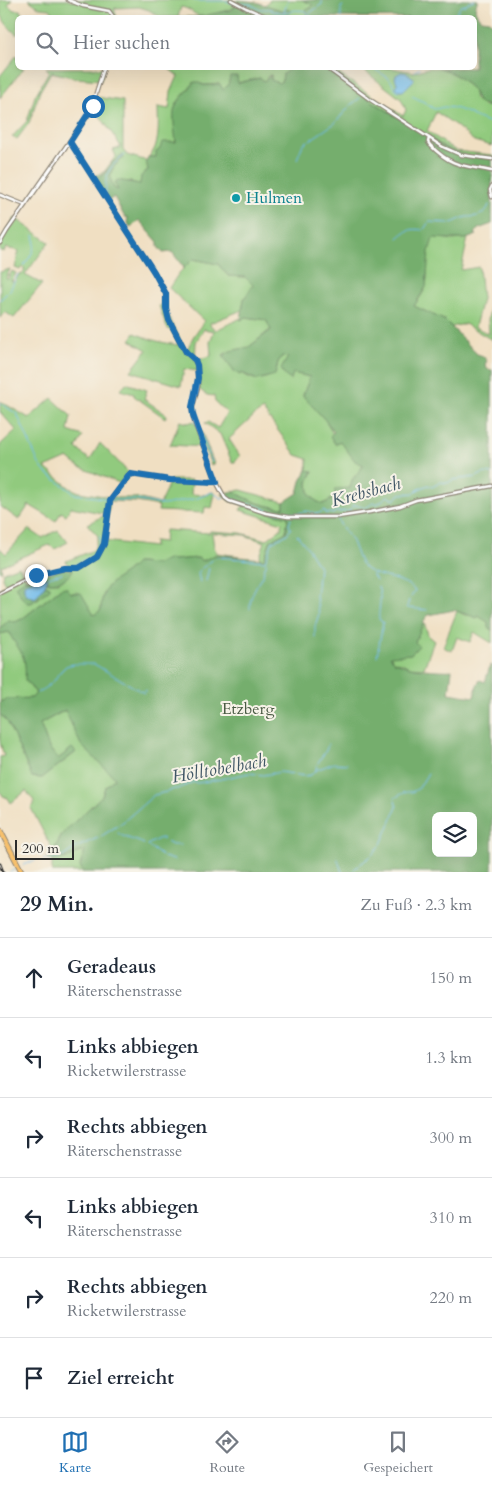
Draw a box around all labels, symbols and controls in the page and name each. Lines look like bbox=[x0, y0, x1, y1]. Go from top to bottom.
search box bbox=[15, 15, 477, 70]
icon: search bbox=[33, 29, 61, 57]
text: Hier suchen bbox=[73, 30, 170, 56]
route start bbox=[82, 95, 105, 118]
place label: Hulmen bbox=[246, 187, 302, 209]
marker: Hulmen bbox=[230, 192, 242, 204]
water label: Krebsbach bbox=[329, 471, 404, 513]
route end bbox=[25, 564, 48, 587]
park label: Etzberg bbox=[222, 698, 274, 720]
water label: Hölltobelbach bbox=[170, 748, 269, 790]
map controls bbox=[432, 812, 477, 857]
button: layers bbox=[432, 812, 477, 857]
scale bar bbox=[15, 837, 74, 860]
text: 200 m bbox=[22, 839, 59, 858]
text: 29 Min. bbox=[20, 890, 94, 919]
text: Zu Fuß · 2.3 km bbox=[361, 894, 472, 916]
text: Geradeaus bbox=[67, 954, 156, 980]
icon: ahead bbox=[20, 964, 48, 992]
text: 150 m bbox=[430, 967, 472, 989]
text: Räterschenstrasse bbox=[67, 980, 182, 1002]
text: Links abbiegen bbox=[67, 1034, 199, 1060]
icon: left bbox=[20, 1044, 48, 1072]
text: 1.3 km bbox=[425, 1047, 472, 1069]
text: Ricketwilerstrasse bbox=[67, 1060, 186, 1082]
text: Rechts abbiegen bbox=[67, 1114, 208, 1140]
icon: right bbox=[20, 1124, 48, 1152]
text: 300 m bbox=[430, 1127, 472, 1149]
text: Räterschenstrasse bbox=[67, 1140, 182, 1162]
text: Links abbiegen bbox=[67, 1194, 199, 1220]
icon: left bbox=[20, 1204, 48, 1232]
text: 310 m bbox=[430, 1207, 472, 1229]
text: Räterschenstrasse bbox=[67, 1220, 182, 1242]
text: Rechts abbiegen bbox=[67, 1274, 208, 1300]
icon: right bbox=[20, 1284, 48, 1312]
text: 220 m bbox=[430, 1287, 472, 1309]
text: Ricketwilerstrasse bbox=[67, 1300, 186, 1322]
icon: arrive bbox=[20, 1364, 48, 1392]
text: Ziel erreicht bbox=[67, 1365, 174, 1391]
tab: Karte bbox=[59, 1428, 91, 1477]
tab: Route bbox=[209, 1428, 245, 1477]
tab: Gespeichert bbox=[363, 1428, 433, 1477]

